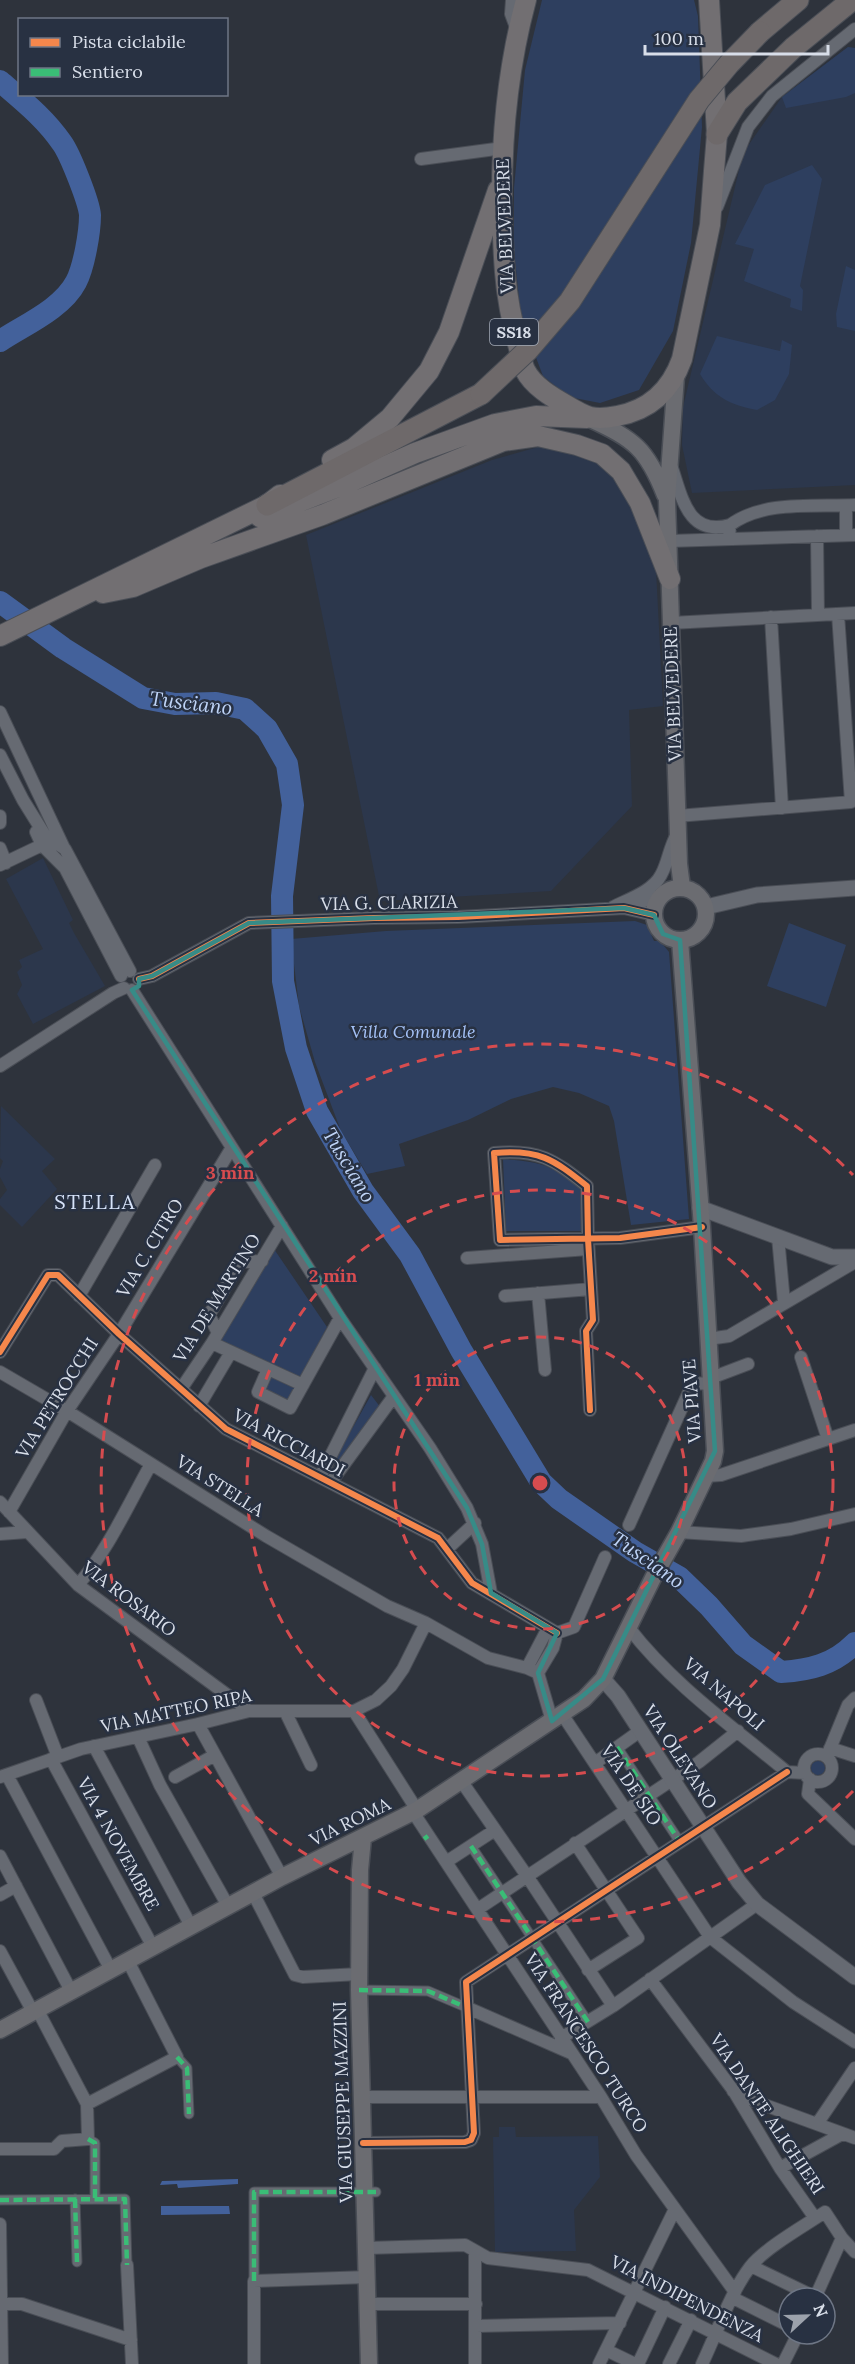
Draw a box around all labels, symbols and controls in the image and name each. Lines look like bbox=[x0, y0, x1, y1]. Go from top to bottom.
legend bbox=[18, 18, 228, 96]
scale bar bbox=[645, 18, 828, 56]
text: 100 m bbox=[654, 27, 704, 50]
text: Pista ciclabile bbox=[72, 30, 186, 53]
text: Sentiero bbox=[72, 60, 143, 83]
street label: VIA BELVEDERE bbox=[491, 158, 518, 295]
road number: SS18 bbox=[490, 319, 538, 345]
street label: VIA BELVEDERE bbox=[659, 626, 686, 763]
water label: Tusciano bbox=[148, 685, 234, 720]
street label: VIA G. CLARIZIA bbox=[319, 890, 458, 915]
park label: Villa Comunale bbox=[350, 1020, 476, 1043]
water label: Tusciano bbox=[317, 1123, 381, 1207]
text: 3 min bbox=[206, 1161, 255, 1184]
district label: STELLA bbox=[54, 1189, 136, 1214]
street label: VIA C. CITRO bbox=[111, 1194, 188, 1302]
street label: VIA DE MARTINO bbox=[167, 1229, 265, 1367]
text: 2 min bbox=[309, 1264, 358, 1287]
street label: VIA PETROCCHI bbox=[10, 1333, 103, 1463]
street label: VIA PIAVE bbox=[677, 1358, 706, 1445]
text: 1 min bbox=[414, 1368, 460, 1391]
street label: VIA RICCIARDI bbox=[228, 1403, 349, 1482]
street label: VIA STELLA bbox=[171, 1449, 269, 1522]
centre of rings bbox=[530, 1473, 550, 1493]
water label: Tusciano bbox=[607, 1526, 689, 1594]
street label: VIA ROSARIO bbox=[77, 1555, 181, 1642]
street label: VIA NAPOLI bbox=[678, 1651, 770, 1735]
street label: VIA MATTEO RIPA bbox=[98, 1683, 254, 1738]
street label: VIA OLEVANO bbox=[638, 1699, 723, 1813]
street label: VIA DE SIO bbox=[595, 1739, 667, 1830]
street label: VIA 4 NOVEMBRE bbox=[72, 1772, 165, 1914]
street label: VIA ROMA bbox=[305, 1792, 395, 1851]
street label: VIA FRANCESCO TURCO bbox=[519, 1948, 653, 2137]
street label: VIA GIUSEPPE MAZZINI bbox=[327, 2001, 358, 2204]
street label: VIA DANTE ALIGHIERI bbox=[704, 2028, 830, 2199]
street label: VIA INDIPENDENZA bbox=[606, 2250, 768, 2347]
north arrow bbox=[777, 2286, 837, 2346]
text: N bbox=[809, 2301, 832, 2320]

